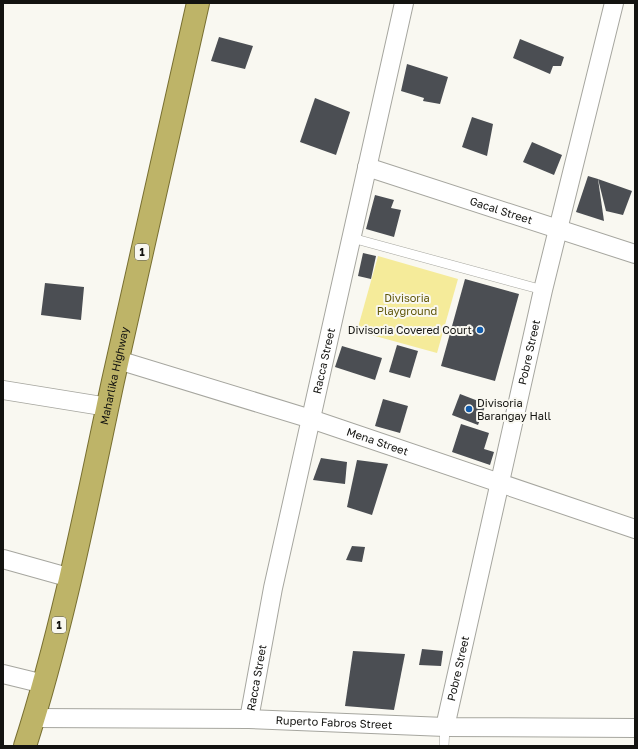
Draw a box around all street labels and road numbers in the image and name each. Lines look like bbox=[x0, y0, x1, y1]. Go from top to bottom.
street label: Gacal Street bbox=[468, 194, 534, 226]
road number: 1 bbox=[135, 244, 149, 260]
street label: Pobre Street bbox=[515, 318, 542, 386]
street label: Maharlika Highway bbox=[97, 325, 131, 426]
street label: Racca Street bbox=[310, 327, 337, 395]
street label: Mena Street bbox=[345, 425, 410, 458]
road number: 1 bbox=[52, 617, 66, 633]
street label: Pobre Street bbox=[444, 635, 471, 702]
street label: Racca Street bbox=[244, 643, 269, 712]
street label: Ruperto Fabros Street bbox=[275, 713, 392, 731]

